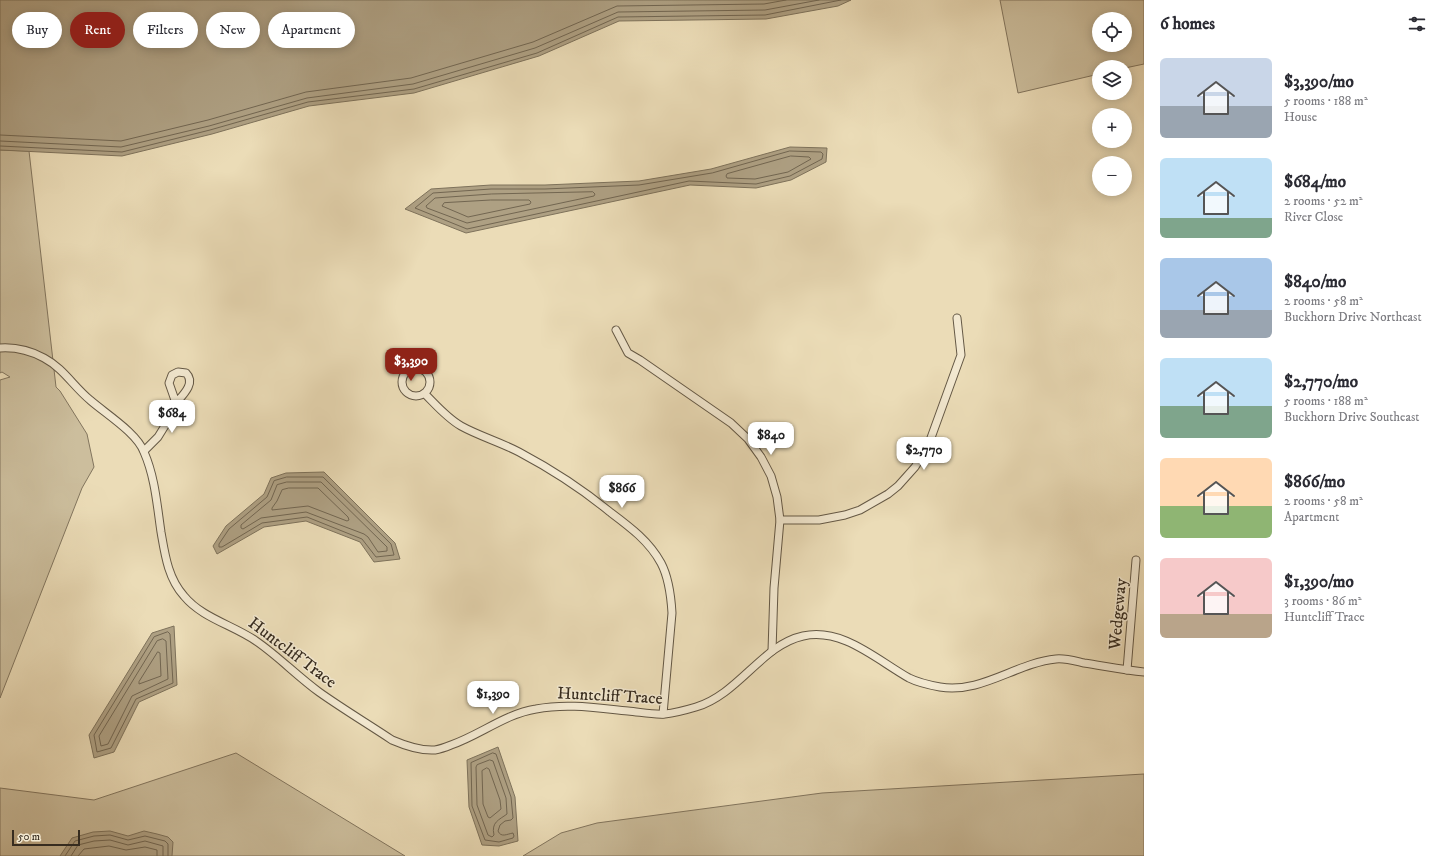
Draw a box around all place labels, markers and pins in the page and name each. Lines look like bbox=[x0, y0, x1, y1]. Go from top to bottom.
pin: $3,390 bbox=[378, 348, 444, 382]
pin: $684 bbox=[148, 400, 196, 434]
pin: $840 bbox=[747, 422, 795, 456]
pin: $2,770 bbox=[891, 437, 957, 471]
pin: $866 bbox=[598, 475, 646, 509]
pin: $1,390 bbox=[460, 681, 526, 715]

